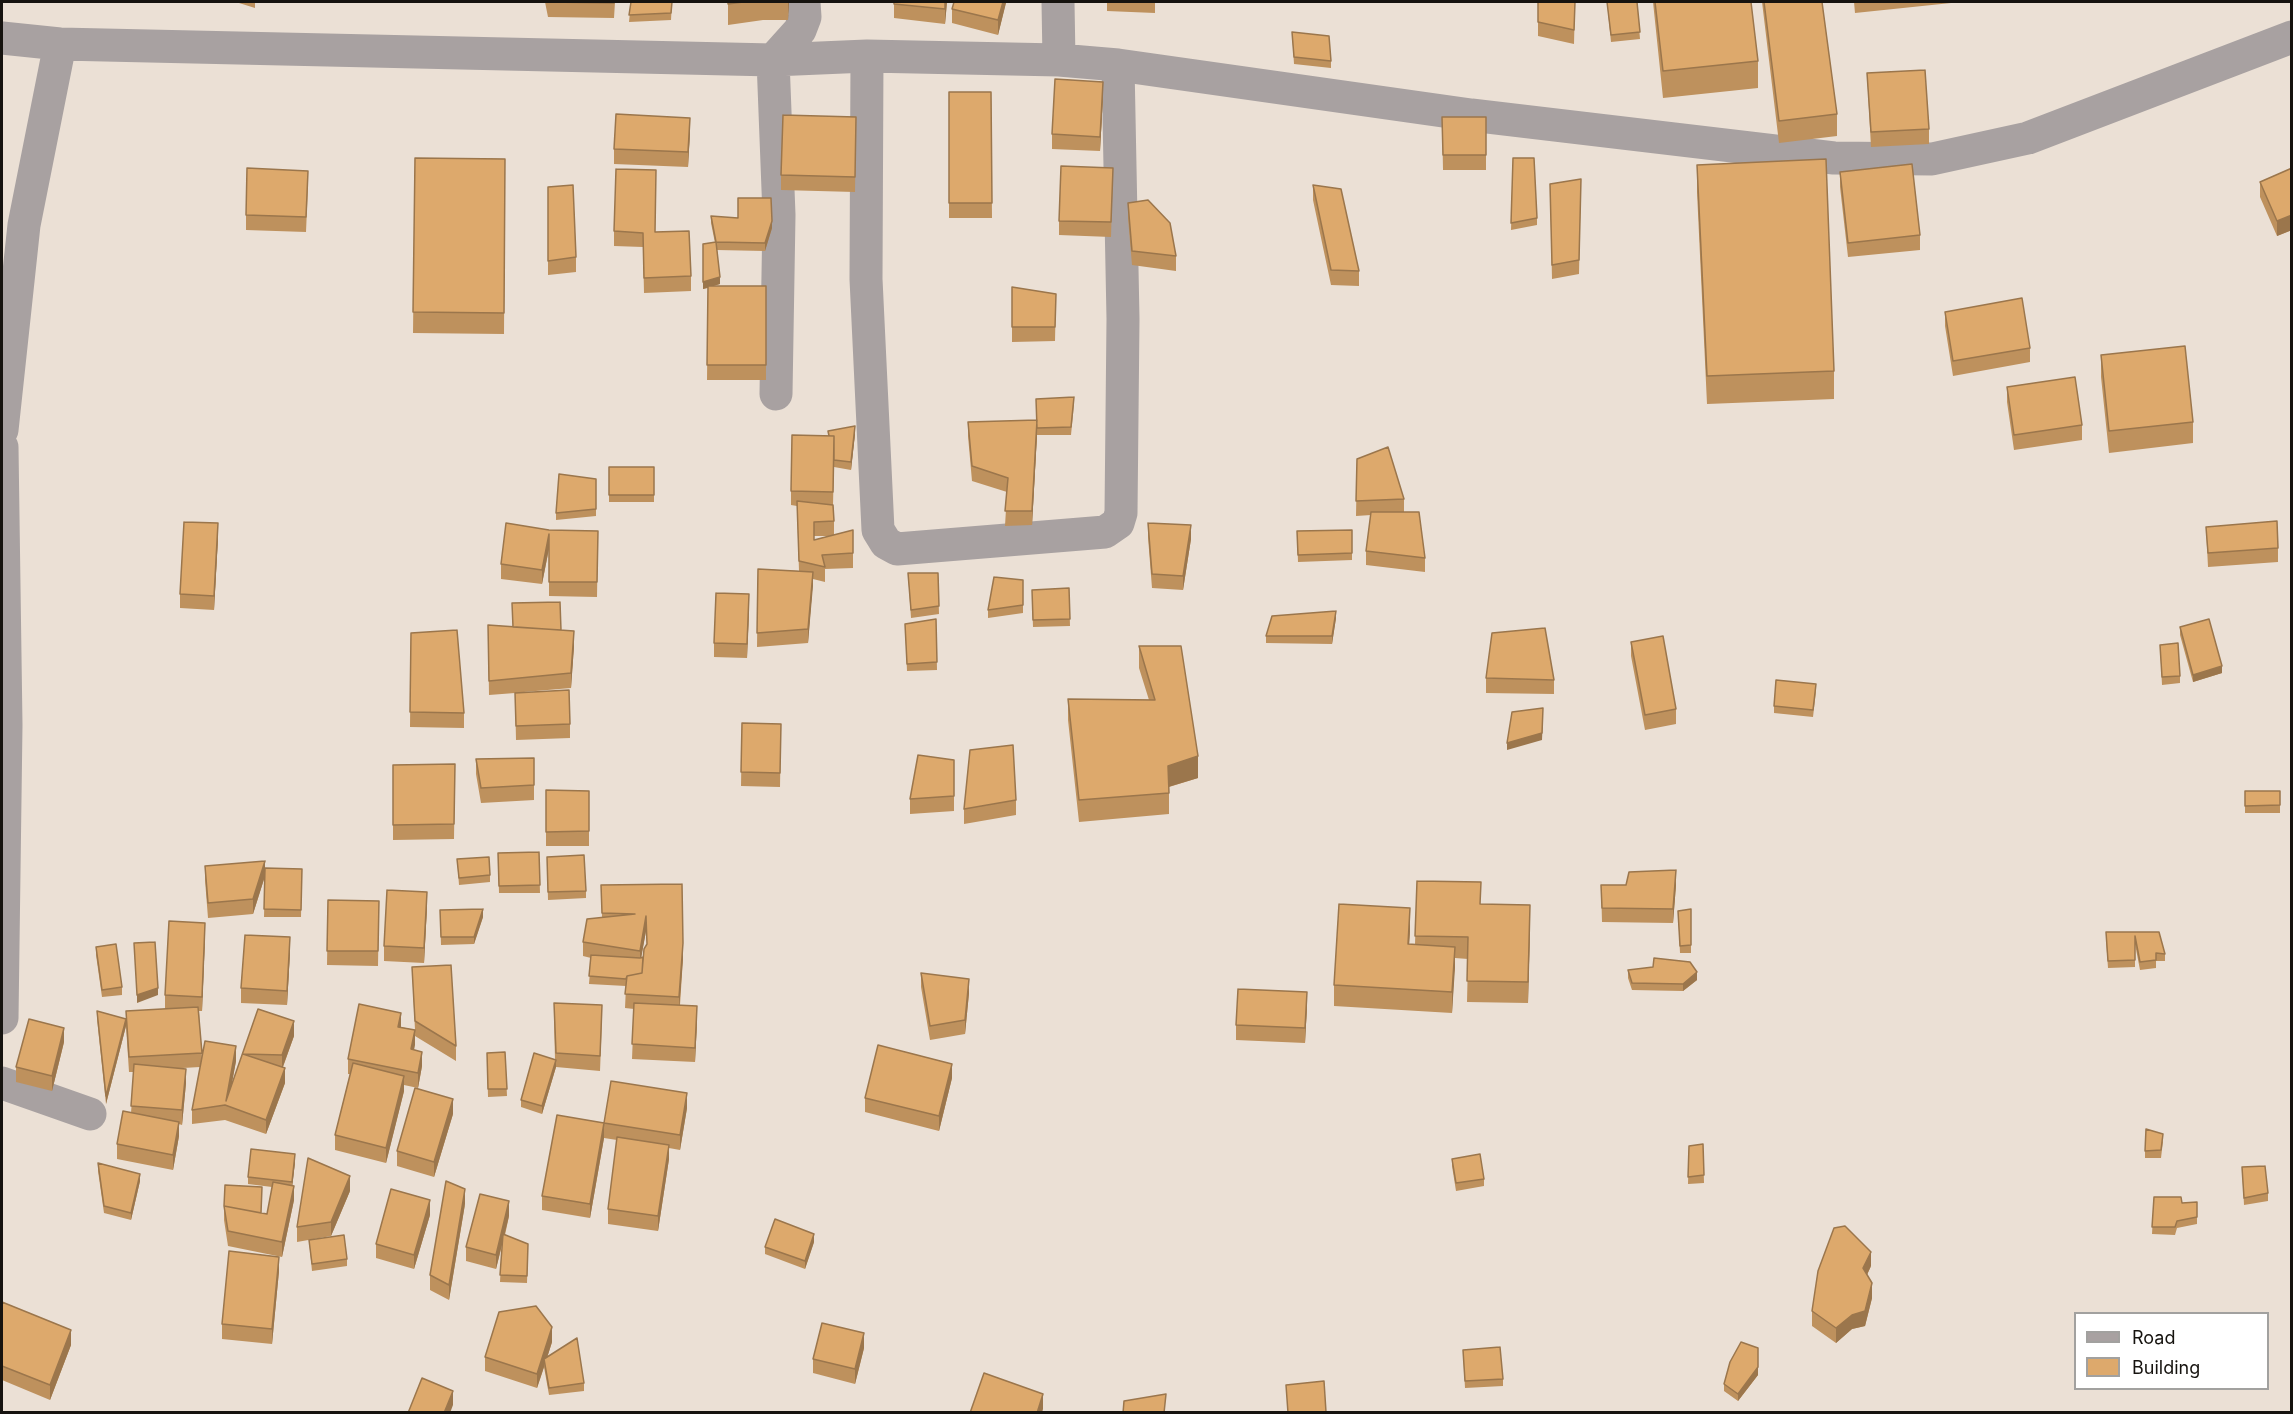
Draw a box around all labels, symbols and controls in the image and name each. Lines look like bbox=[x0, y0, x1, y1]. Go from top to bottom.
legend bbox=[2074, 1312, 2269, 1390]
text: Road bbox=[2132, 1327, 2175, 1348]
text: Building bbox=[2132, 1357, 2200, 1378]

